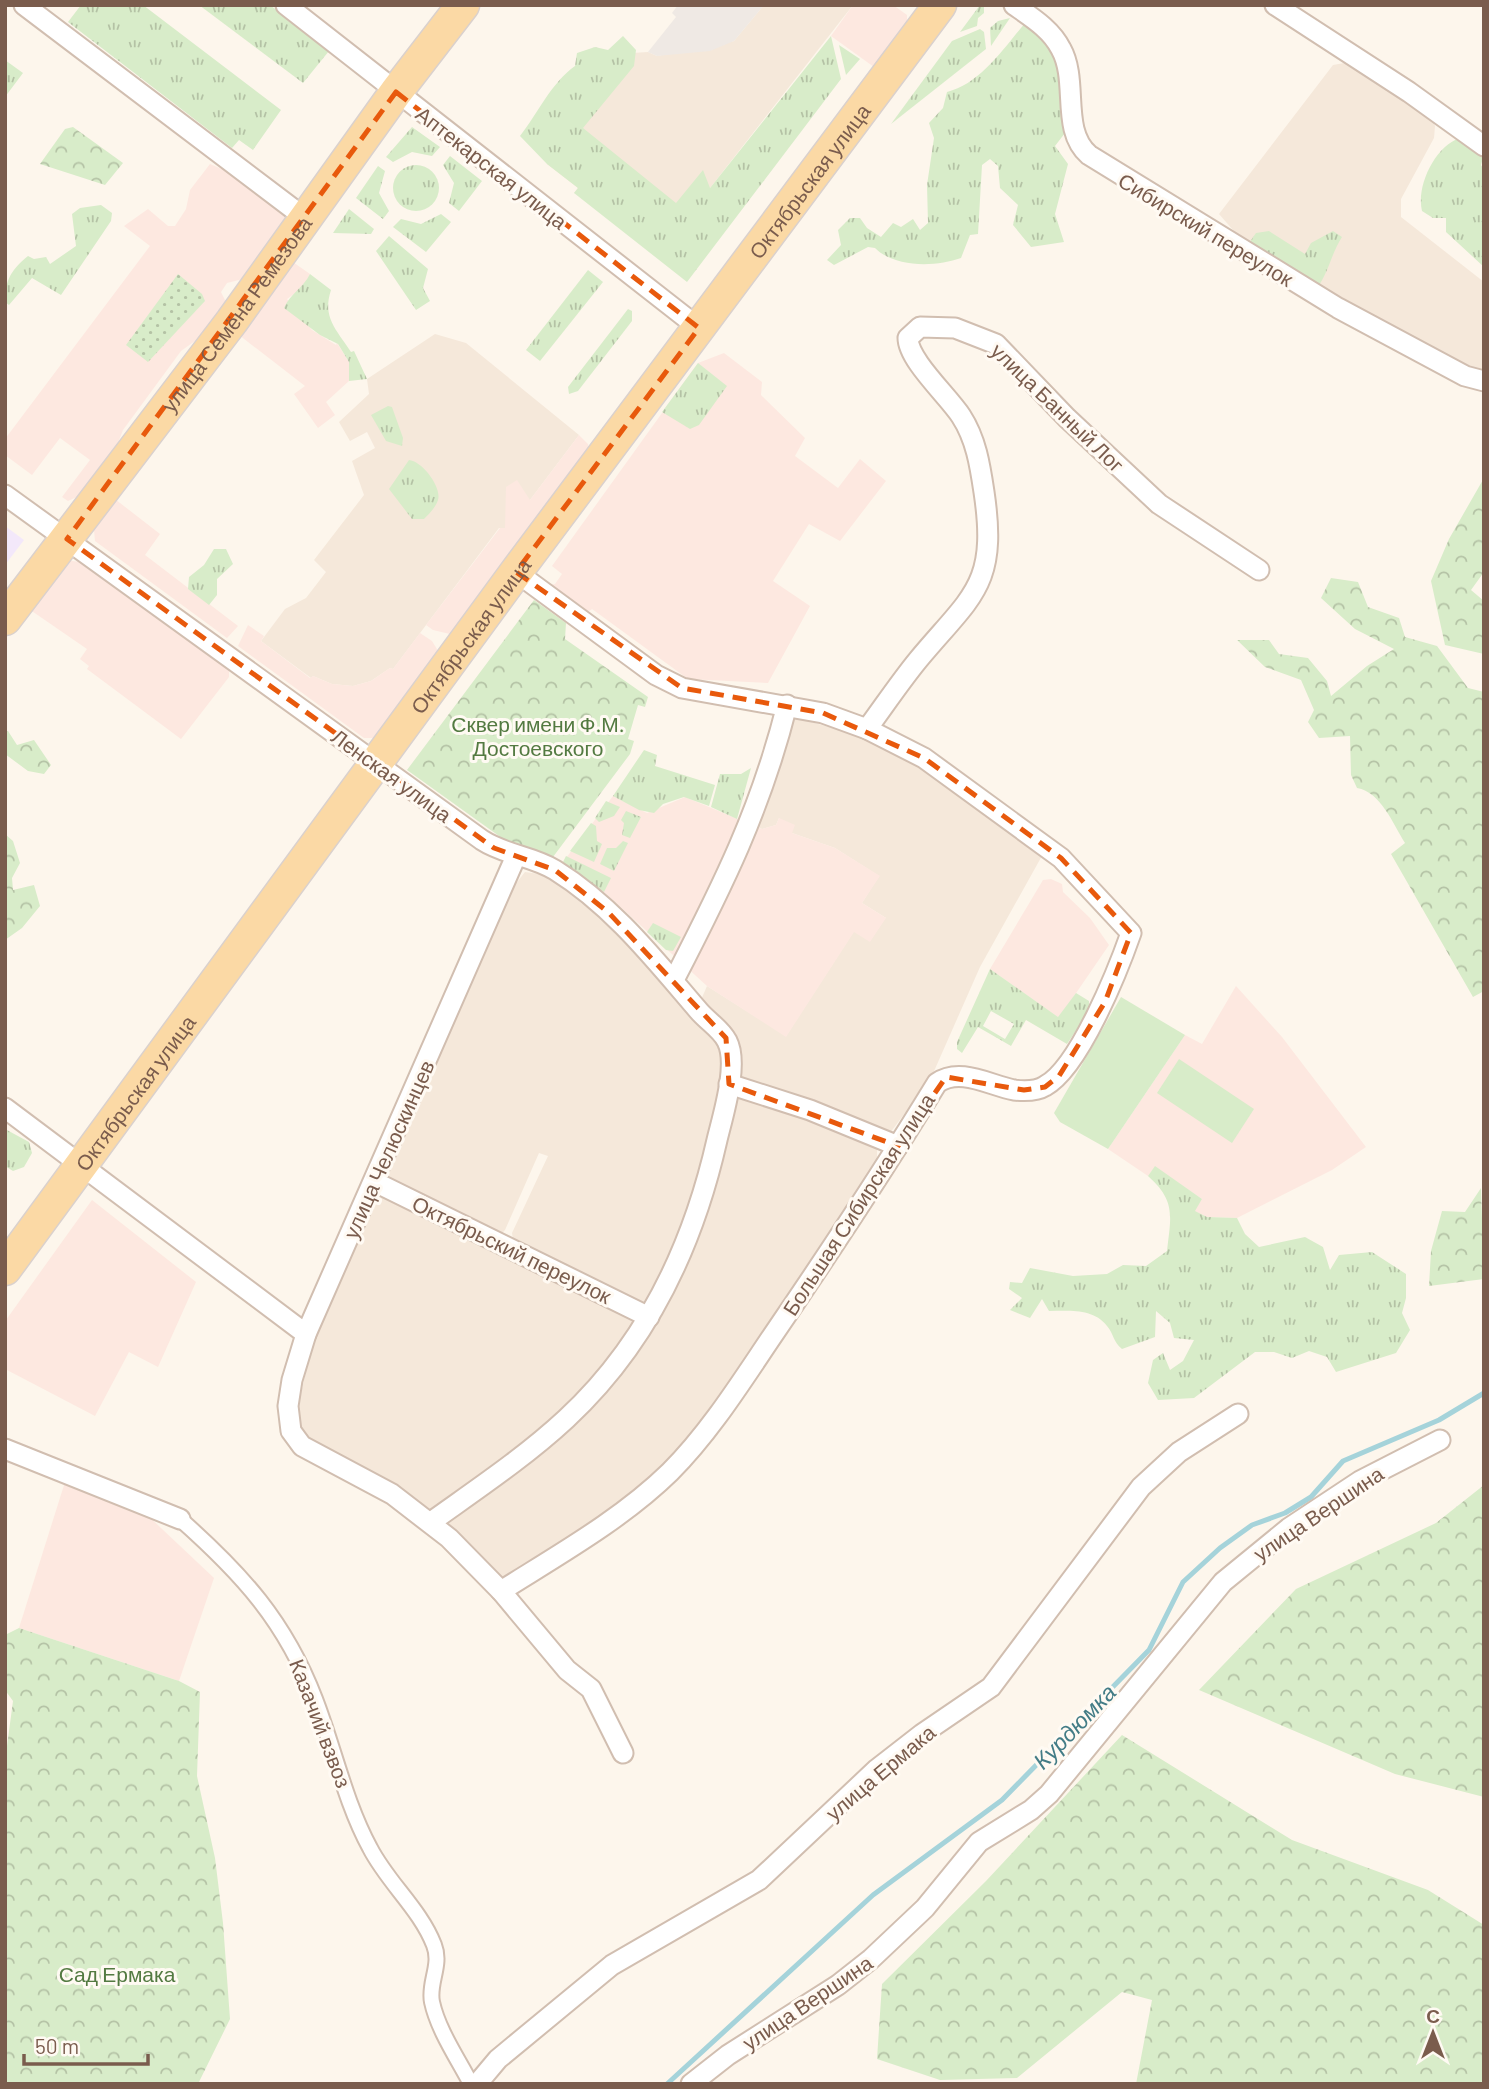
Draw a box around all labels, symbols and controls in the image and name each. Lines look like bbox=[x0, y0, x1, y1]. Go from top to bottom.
street label: Октябрьская улица bbox=[743, 98, 875, 263]
street label: Аптекарская улица bbox=[412, 100, 573, 234]
street label: Сибирский переулок bbox=[1114, 167, 1299, 291]
street label: улица Семёна Ремезова bbox=[155, 210, 316, 416]
street label: улица Банный Лог bbox=[986, 337, 1130, 477]
street label: Октябрьская улица bbox=[404, 552, 535, 718]
park label: Сквер имени Ф.М. Достоевского bbox=[451, 711, 625, 760]
street label: Ленская улица bbox=[327, 723, 457, 827]
street label: Октябрьская улица bbox=[69, 1009, 200, 1175]
street label: улица Челюскинцев bbox=[337, 1056, 439, 1242]
street label: Большая Сибирская улица bbox=[777, 1088, 939, 1320]
street label: Октябрьский переулок bbox=[408, 1190, 616, 1308]
street label: улица Вершина bbox=[1248, 1460, 1388, 1566]
street label: Казачий взвоз bbox=[285, 1655, 357, 1791]
water label: Курдюмка bbox=[1027, 1678, 1121, 1774]
street label: улица Ермака bbox=[820, 1719, 940, 1825]
street label: улица Вершина bbox=[737, 1949, 877, 2055]
park label: Сад Ермака bbox=[59, 1961, 176, 1986]
north arrow bbox=[1398, 1998, 1468, 2068]
text: С bbox=[1426, 2004, 1440, 2027]
scale bar bbox=[24, 2022, 149, 2066]
text: 50 m bbox=[35, 2033, 79, 2058]

